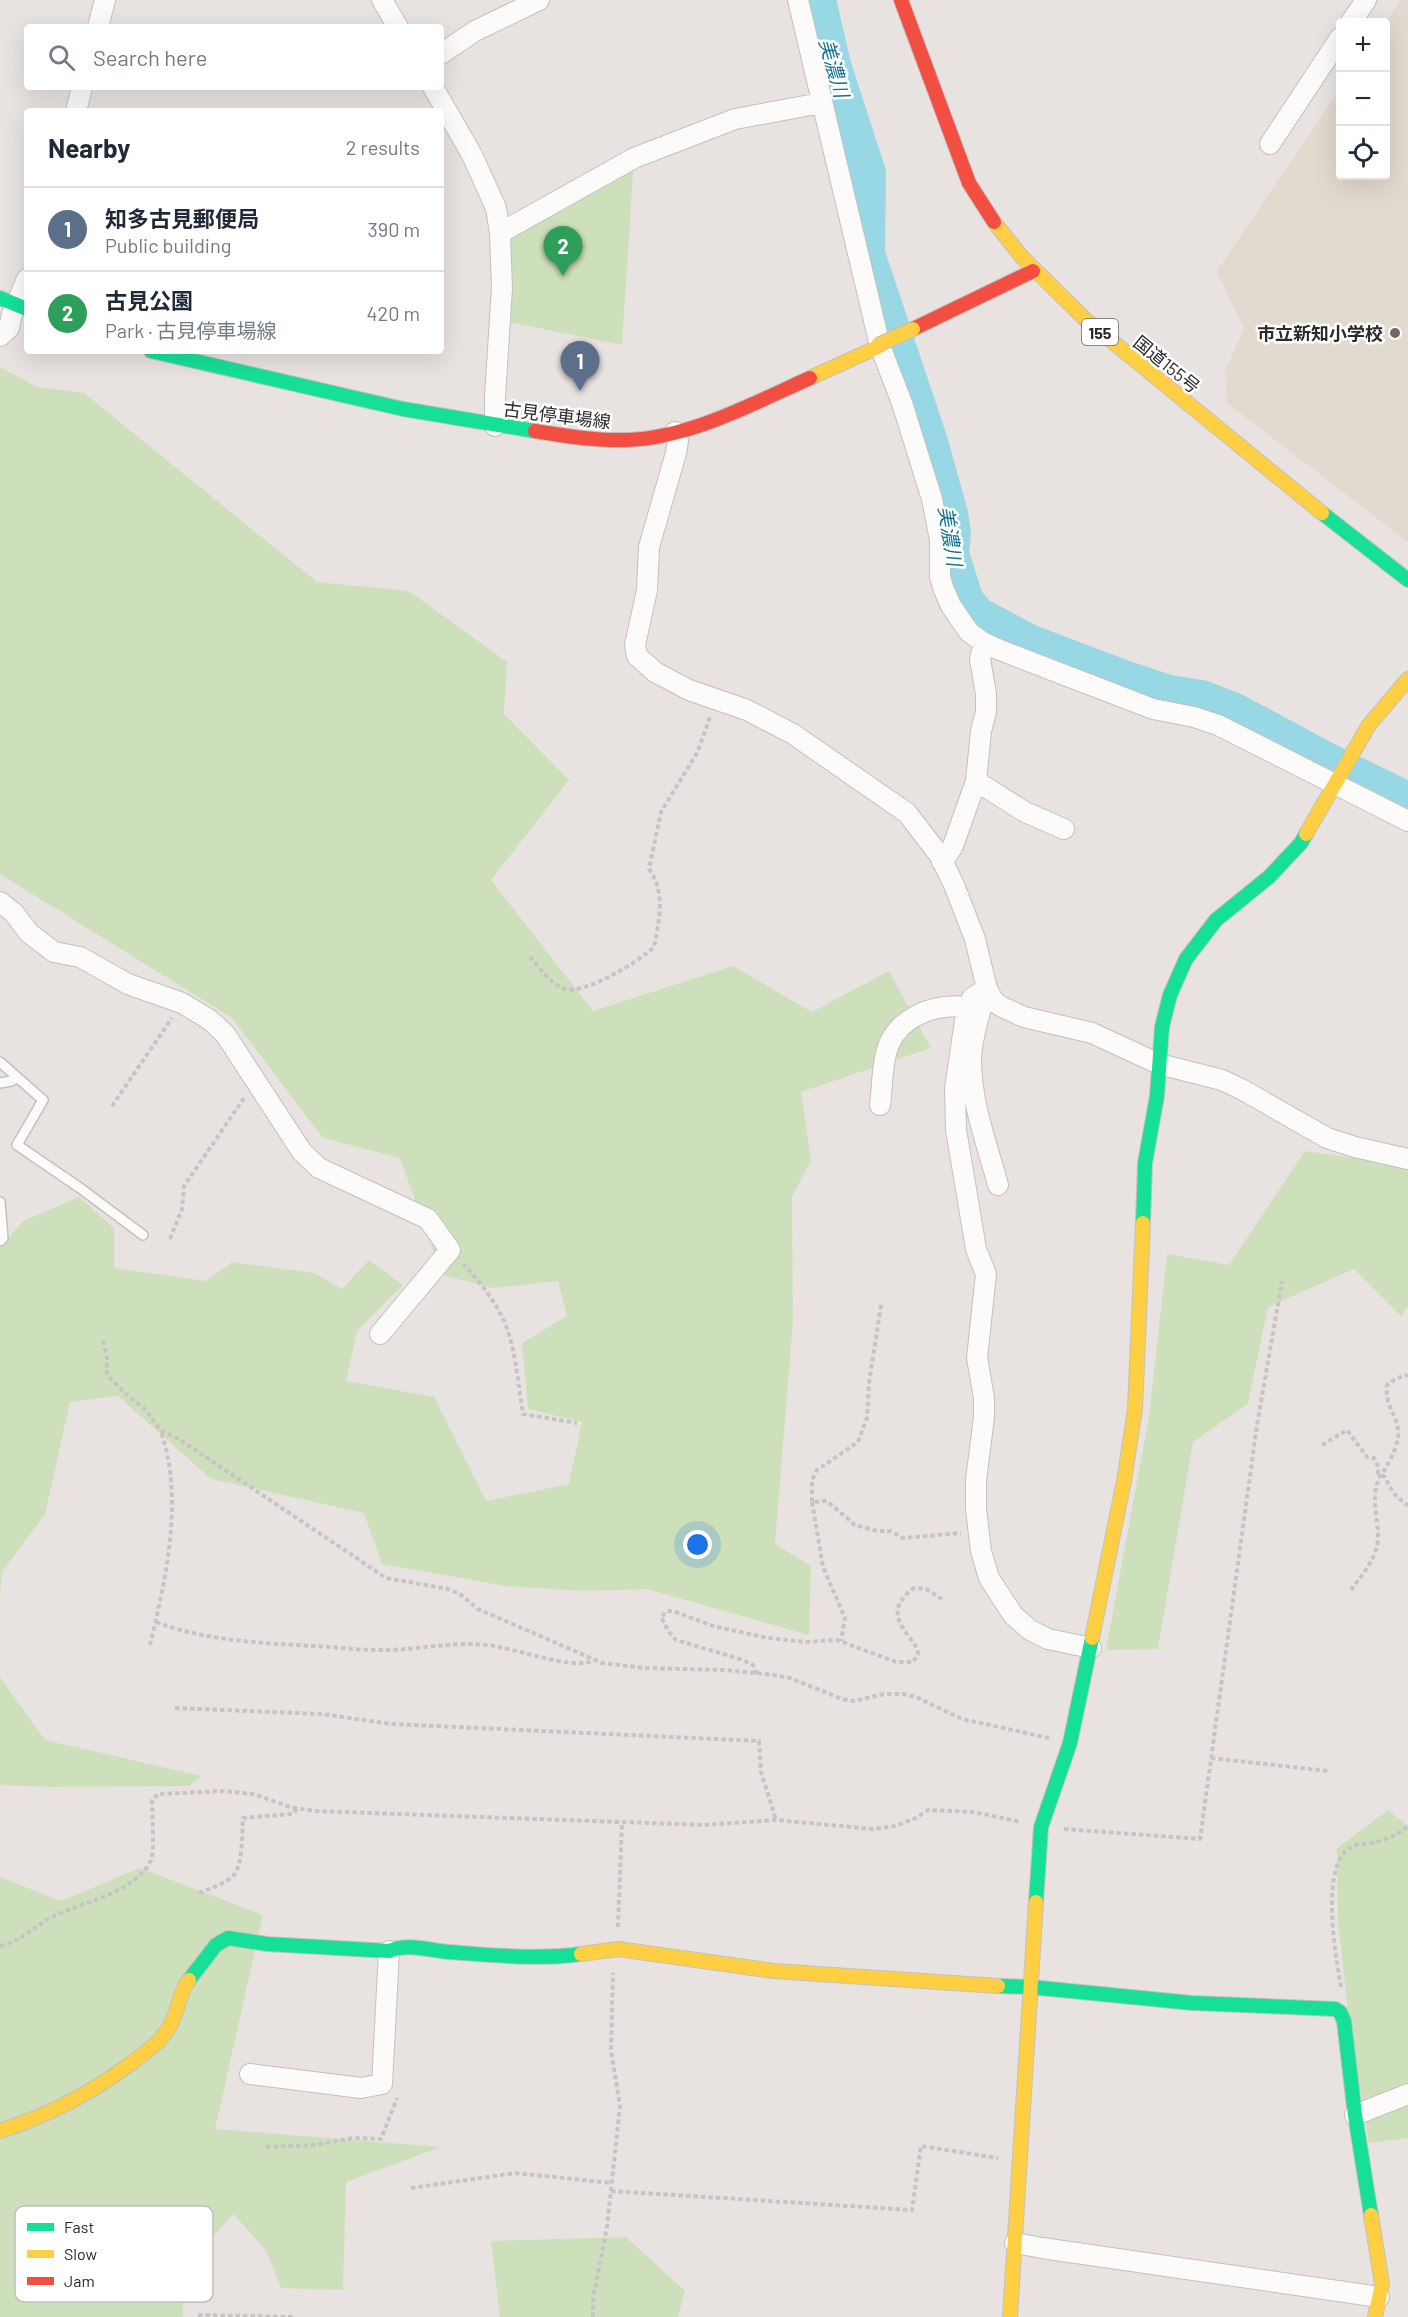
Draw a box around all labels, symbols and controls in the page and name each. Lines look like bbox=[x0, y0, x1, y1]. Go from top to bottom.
map controls bbox=[1336, 18, 1390, 180]
button: + bbox=[1336, 18, 1390, 72]
search box bbox=[24, 24, 444, 90]
water label: 美濃川 bbox=[815, 36, 855, 102]
icon: search bbox=[45, 41, 78, 74]
text: Search here bbox=[93, 44, 207, 70]
button: − bbox=[1336, 72, 1390, 126]
button: locate bbox=[1336, 126, 1390, 180]
text: Nearby bbox=[48, 132, 130, 163]
text: 2 results bbox=[346, 135, 420, 159]
text: 知多古見郵便局 bbox=[105, 205, 259, 231]
text: 1 bbox=[64, 217, 71, 241]
text: 390 m bbox=[367, 217, 420, 241]
pin: 2 bbox=[544, 226, 582, 276]
text: Public building bbox=[105, 233, 231, 257]
text: 古見公園 bbox=[105, 287, 193, 313]
text: 2 bbox=[62, 301, 73, 325]
text: 420 m bbox=[366, 301, 420, 325]
text: Park · 古見停車場線 bbox=[105, 318, 277, 342]
road number: 155 bbox=[1082, 319, 1118, 345]
place label: 市立新知小学校 bbox=[1257, 322, 1383, 344]
marker: 市立新知小学校 bbox=[1388, 326, 1402, 340]
street label: 国道155号 bbox=[1129, 331, 1205, 397]
pin: 1 bbox=[560, 342, 600, 391]
street label: 古見停車場線 bbox=[502, 398, 612, 432]
water label: 美濃川 bbox=[934, 504, 968, 569]
your location bbox=[683, 1530, 712, 1559]
legend bbox=[15, 2206, 213, 2302]
text: Fast bbox=[64, 2217, 94, 2236]
text: Slow bbox=[64, 2244, 97, 2263]
text: Jam bbox=[64, 2271, 95, 2290]

